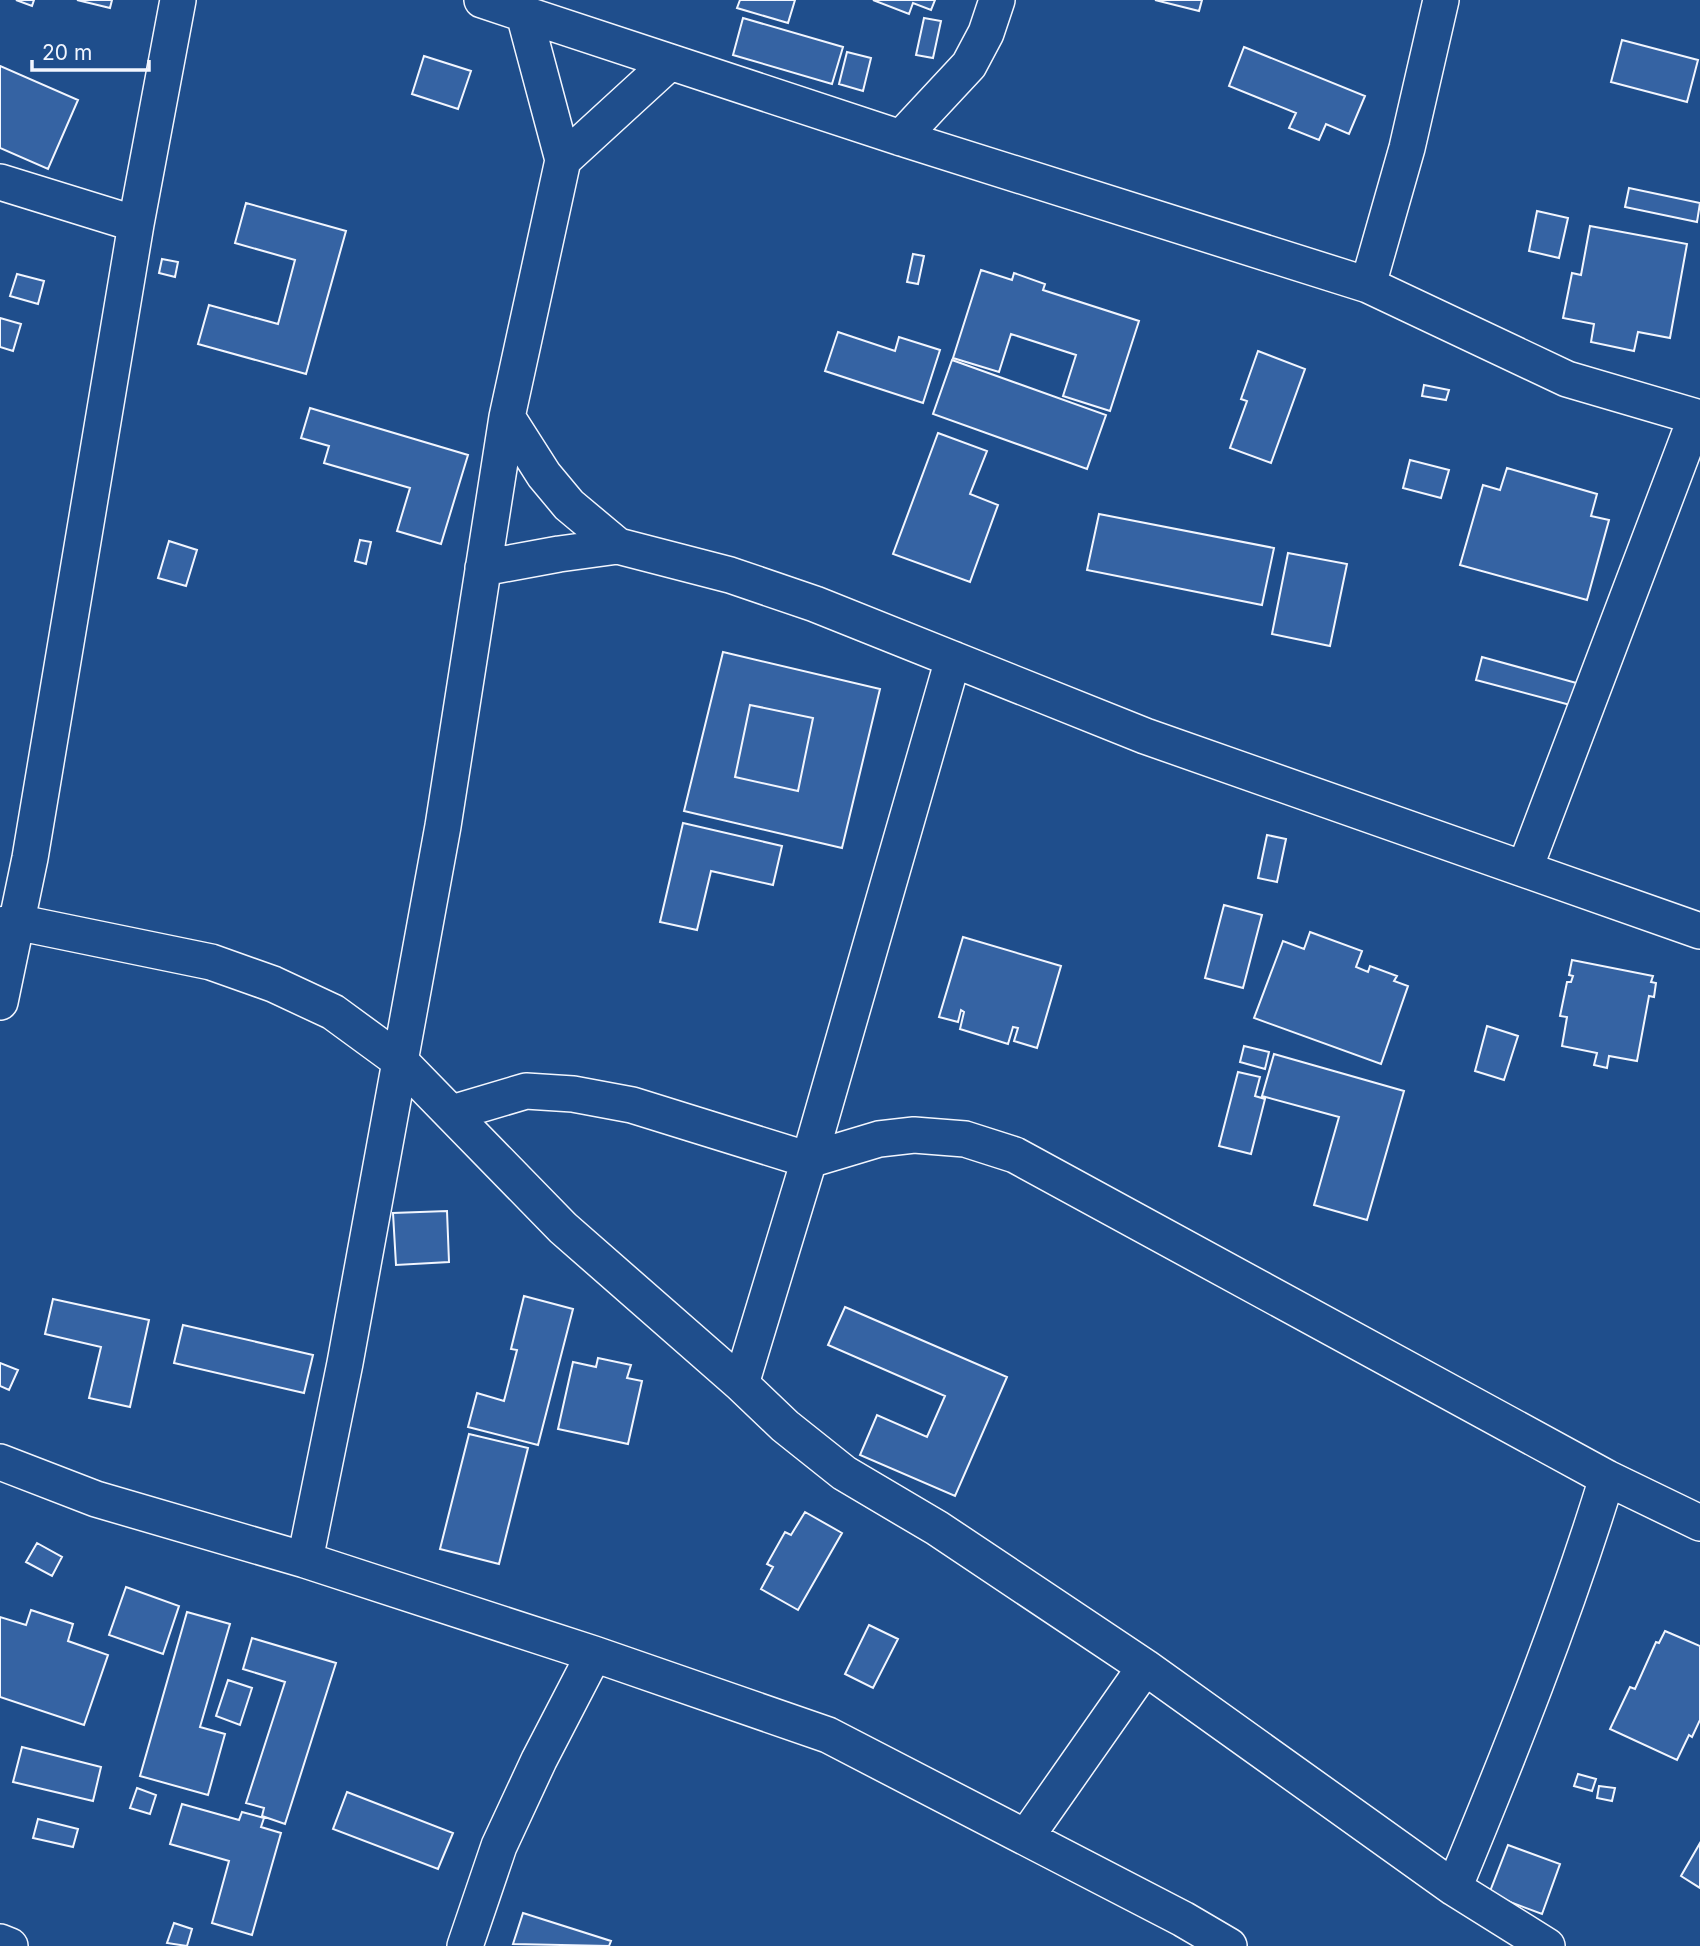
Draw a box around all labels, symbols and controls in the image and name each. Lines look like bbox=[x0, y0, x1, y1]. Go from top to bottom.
scale bar bbox=[32, 28, 149, 72]
text: 20 m bbox=[42, 40, 92, 65]

